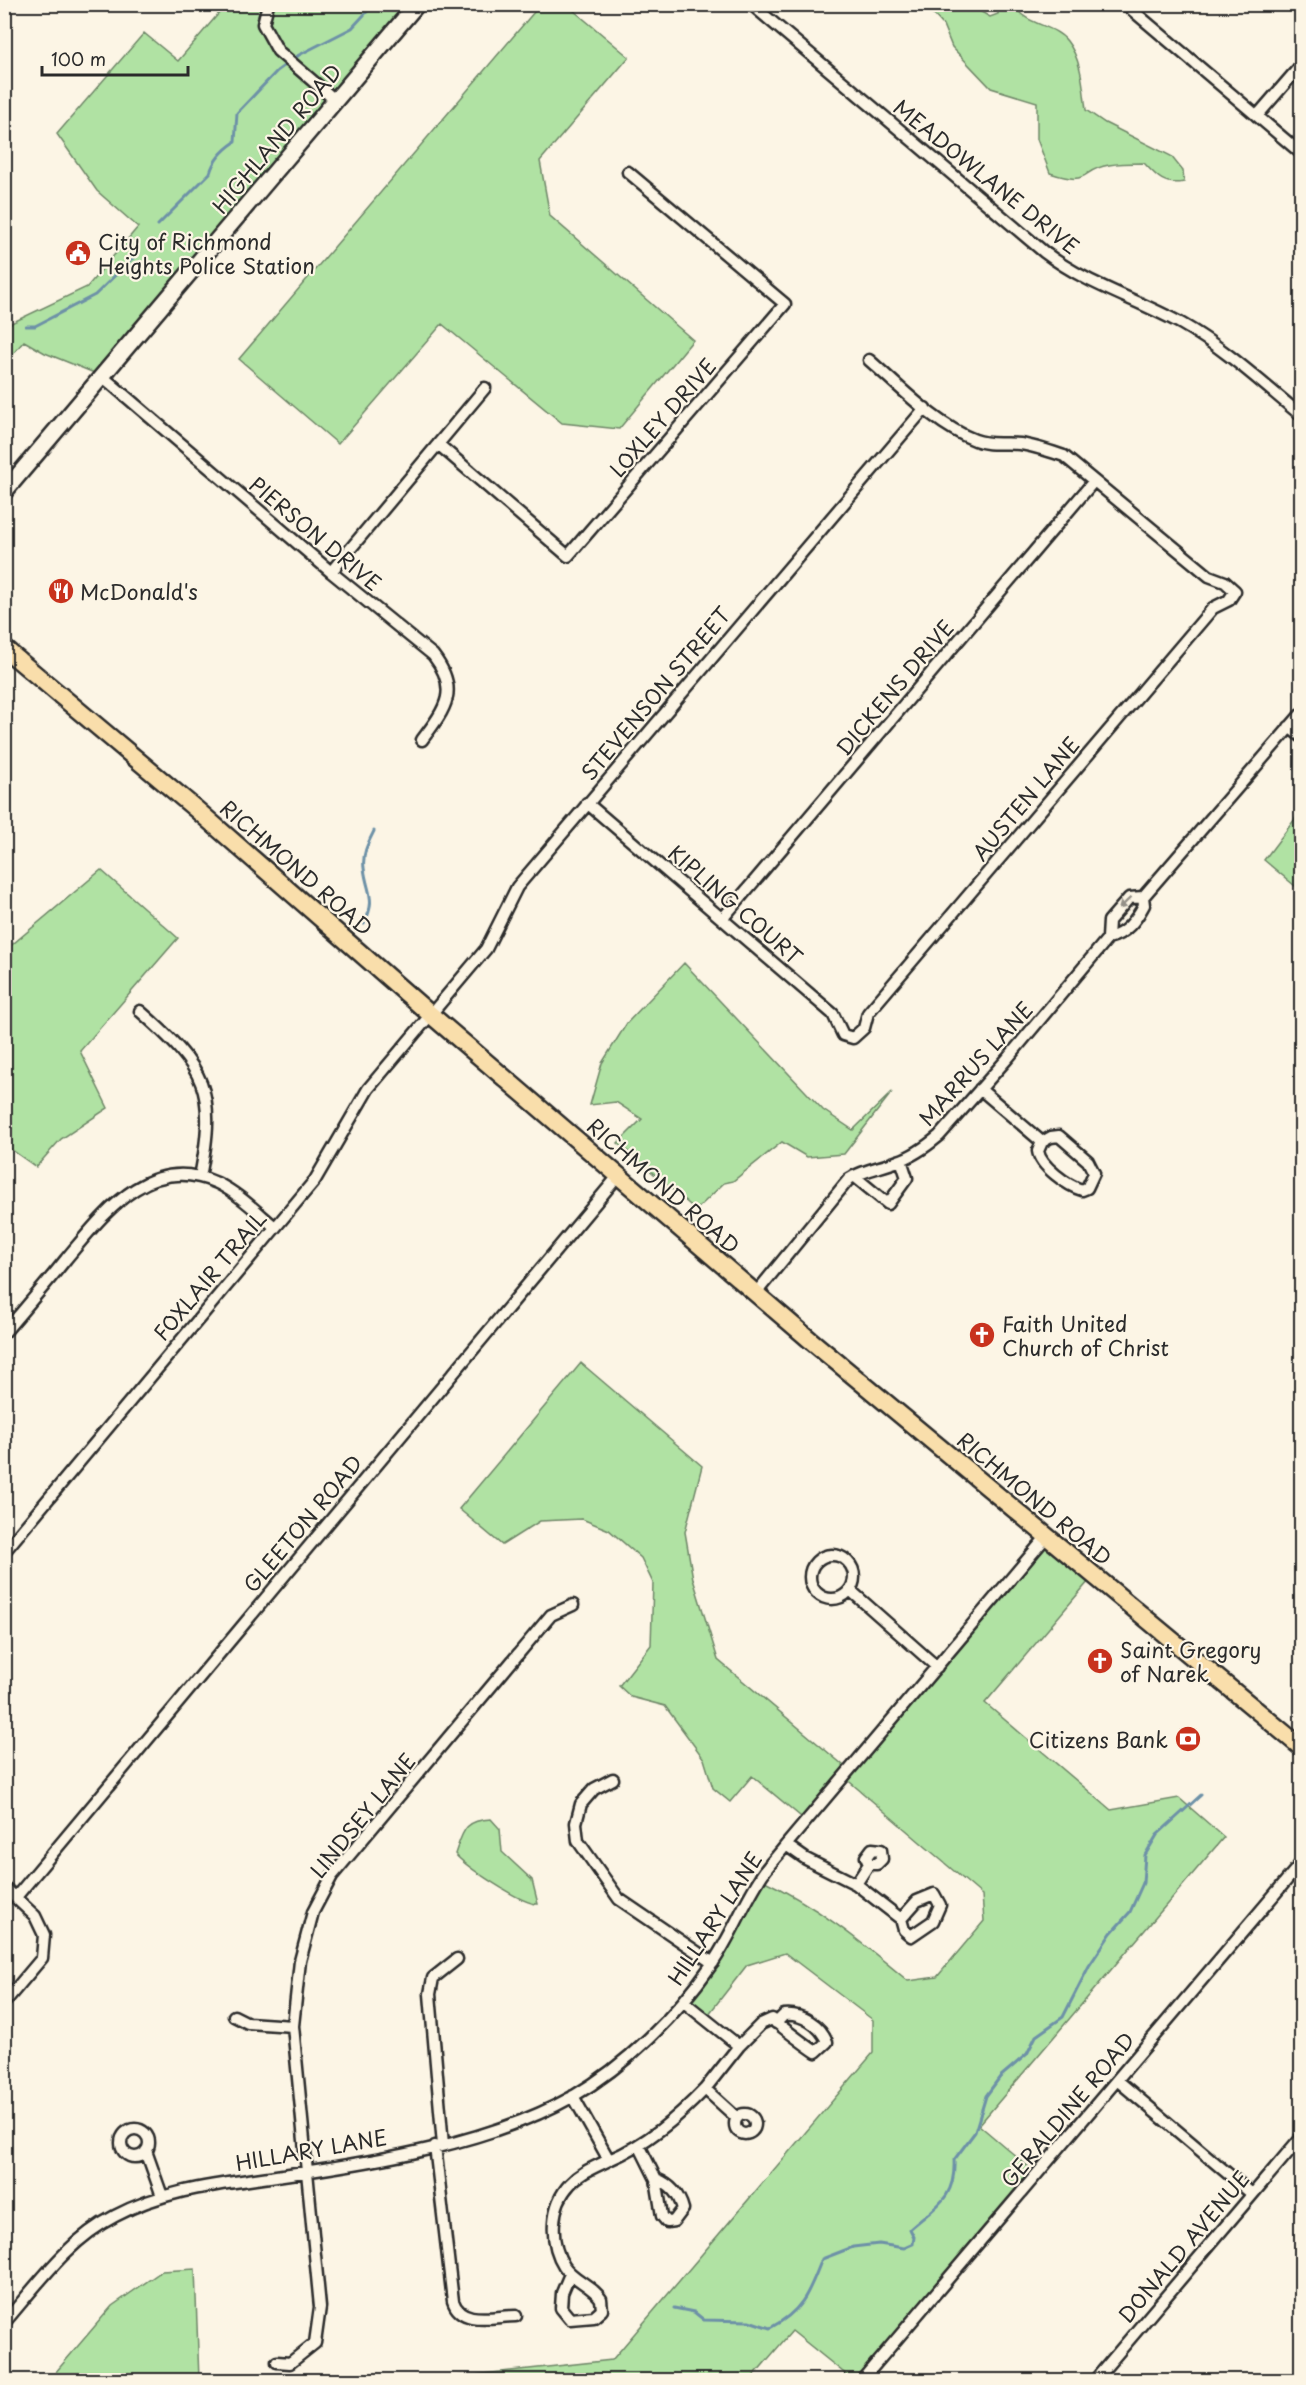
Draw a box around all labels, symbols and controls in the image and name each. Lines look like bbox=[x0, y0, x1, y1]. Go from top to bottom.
scale bar bbox=[42, 39, 188, 77]
text: 100 m bbox=[51, 45, 106, 72]
street label: HIGHLAND ROAD bbox=[204, 56, 348, 220]
street label: MEADOWLANE DRIVE bbox=[887, 91, 1087, 261]
place label: City of Richmond Heights Police Station bbox=[98, 225, 315, 281]
public building icon: City of Richmond Heights Police Station bbox=[63, 238, 93, 268]
street label: LOXLEY DRIVE bbox=[601, 350, 723, 484]
street label: PIERSON DRIVE bbox=[243, 468, 389, 598]
place label: McDonald's bbox=[80, 575, 198, 607]
restaurant icon: McDonald's bbox=[46, 576, 76, 606]
street label: STEVENSON STREET bbox=[573, 599, 738, 787]
street label: DICKENS DRIVE bbox=[828, 612, 960, 762]
street label: AUSTEN LANE bbox=[964, 729, 1086, 867]
street label: RICHMOND ROAD bbox=[214, 792, 380, 942]
street label: KIPLING COURT bbox=[662, 837, 811, 972]
one-way arrow bbox=[1118, 896, 1133, 910]
street label: MARRUS LANE bbox=[910, 994, 1040, 1132]
street label: RICHMOND ROAD bbox=[581, 1110, 747, 1260]
street label: FOXLAIR TRAIL bbox=[145, 1203, 273, 1347]
place label: Faith United Church of Christ bbox=[1002, 1307, 1169, 1363]
church icon: Faith United Church of Christ bbox=[967, 1320, 997, 1350]
street label: RICHMOND ROAD bbox=[951, 1424, 1119, 1572]
street label: GLEETON ROAD bbox=[235, 1447, 369, 1599]
place label: Saint Gregory of Narek bbox=[1120, 1633, 1261, 1689]
church icon: Saint Gregory of Narek bbox=[1085, 1646, 1115, 1676]
place label: Citizens Bank bbox=[1029, 1723, 1168, 1755]
bank icon: Citizens Bank bbox=[1173, 1724, 1203, 1754]
street label: LINDSEY LANE bbox=[302, 1746, 422, 1884]
street label: HILLARY LANE bbox=[659, 1845, 769, 1991]
street label: GERALDINE ROAD bbox=[992, 2024, 1142, 2194]
street label: HILLARY LANE bbox=[233, 2120, 389, 2178]
street label: DONALD AVENUE bbox=[1110, 2163, 1256, 2329]

